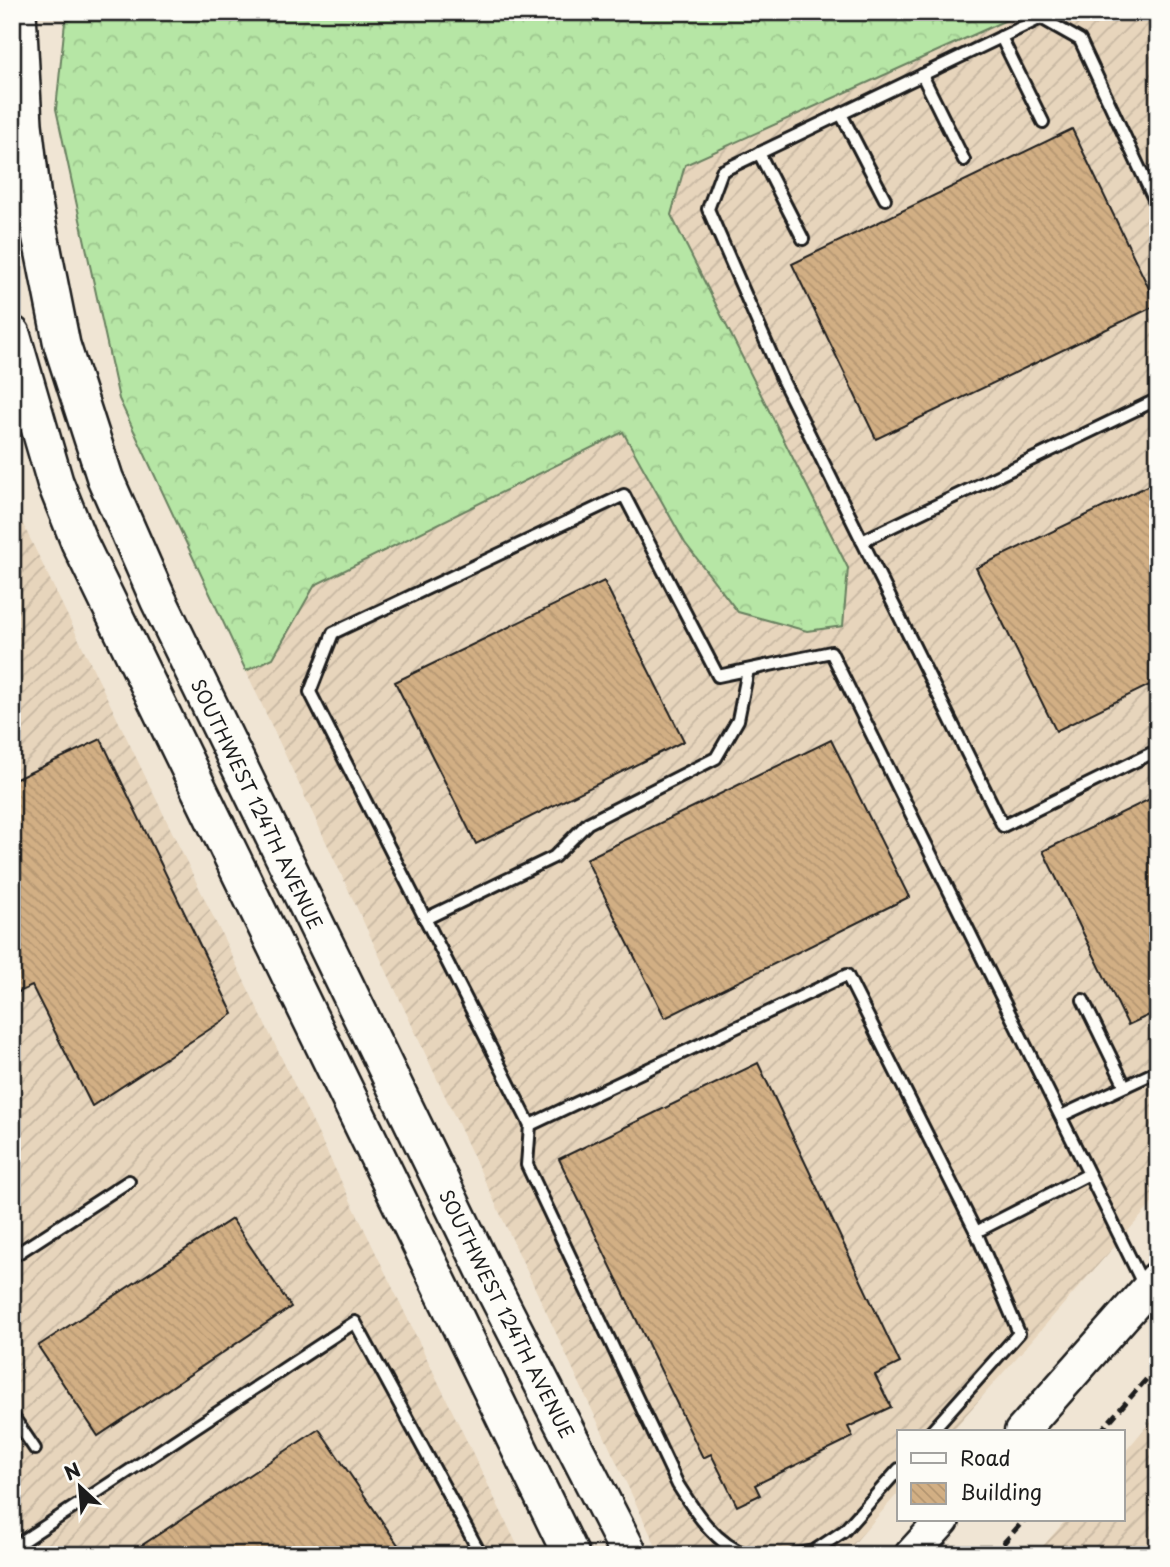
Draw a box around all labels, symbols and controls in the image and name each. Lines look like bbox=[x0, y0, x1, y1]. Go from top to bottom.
street label: SOUTHWEST 124TH AVENUE bbox=[185, 674, 330, 934]
street label: SOUTHWEST 124TH AVENUE bbox=[433, 1185, 582, 1443]
legend bbox=[897, 1430, 1124, 1522]
text: Road bbox=[960, 1441, 1011, 1473]
north arrow bbox=[46, 1452, 116, 1522]
text: N bbox=[59, 1455, 85, 1487]
text: Building bbox=[960, 1475, 1042, 1507]

